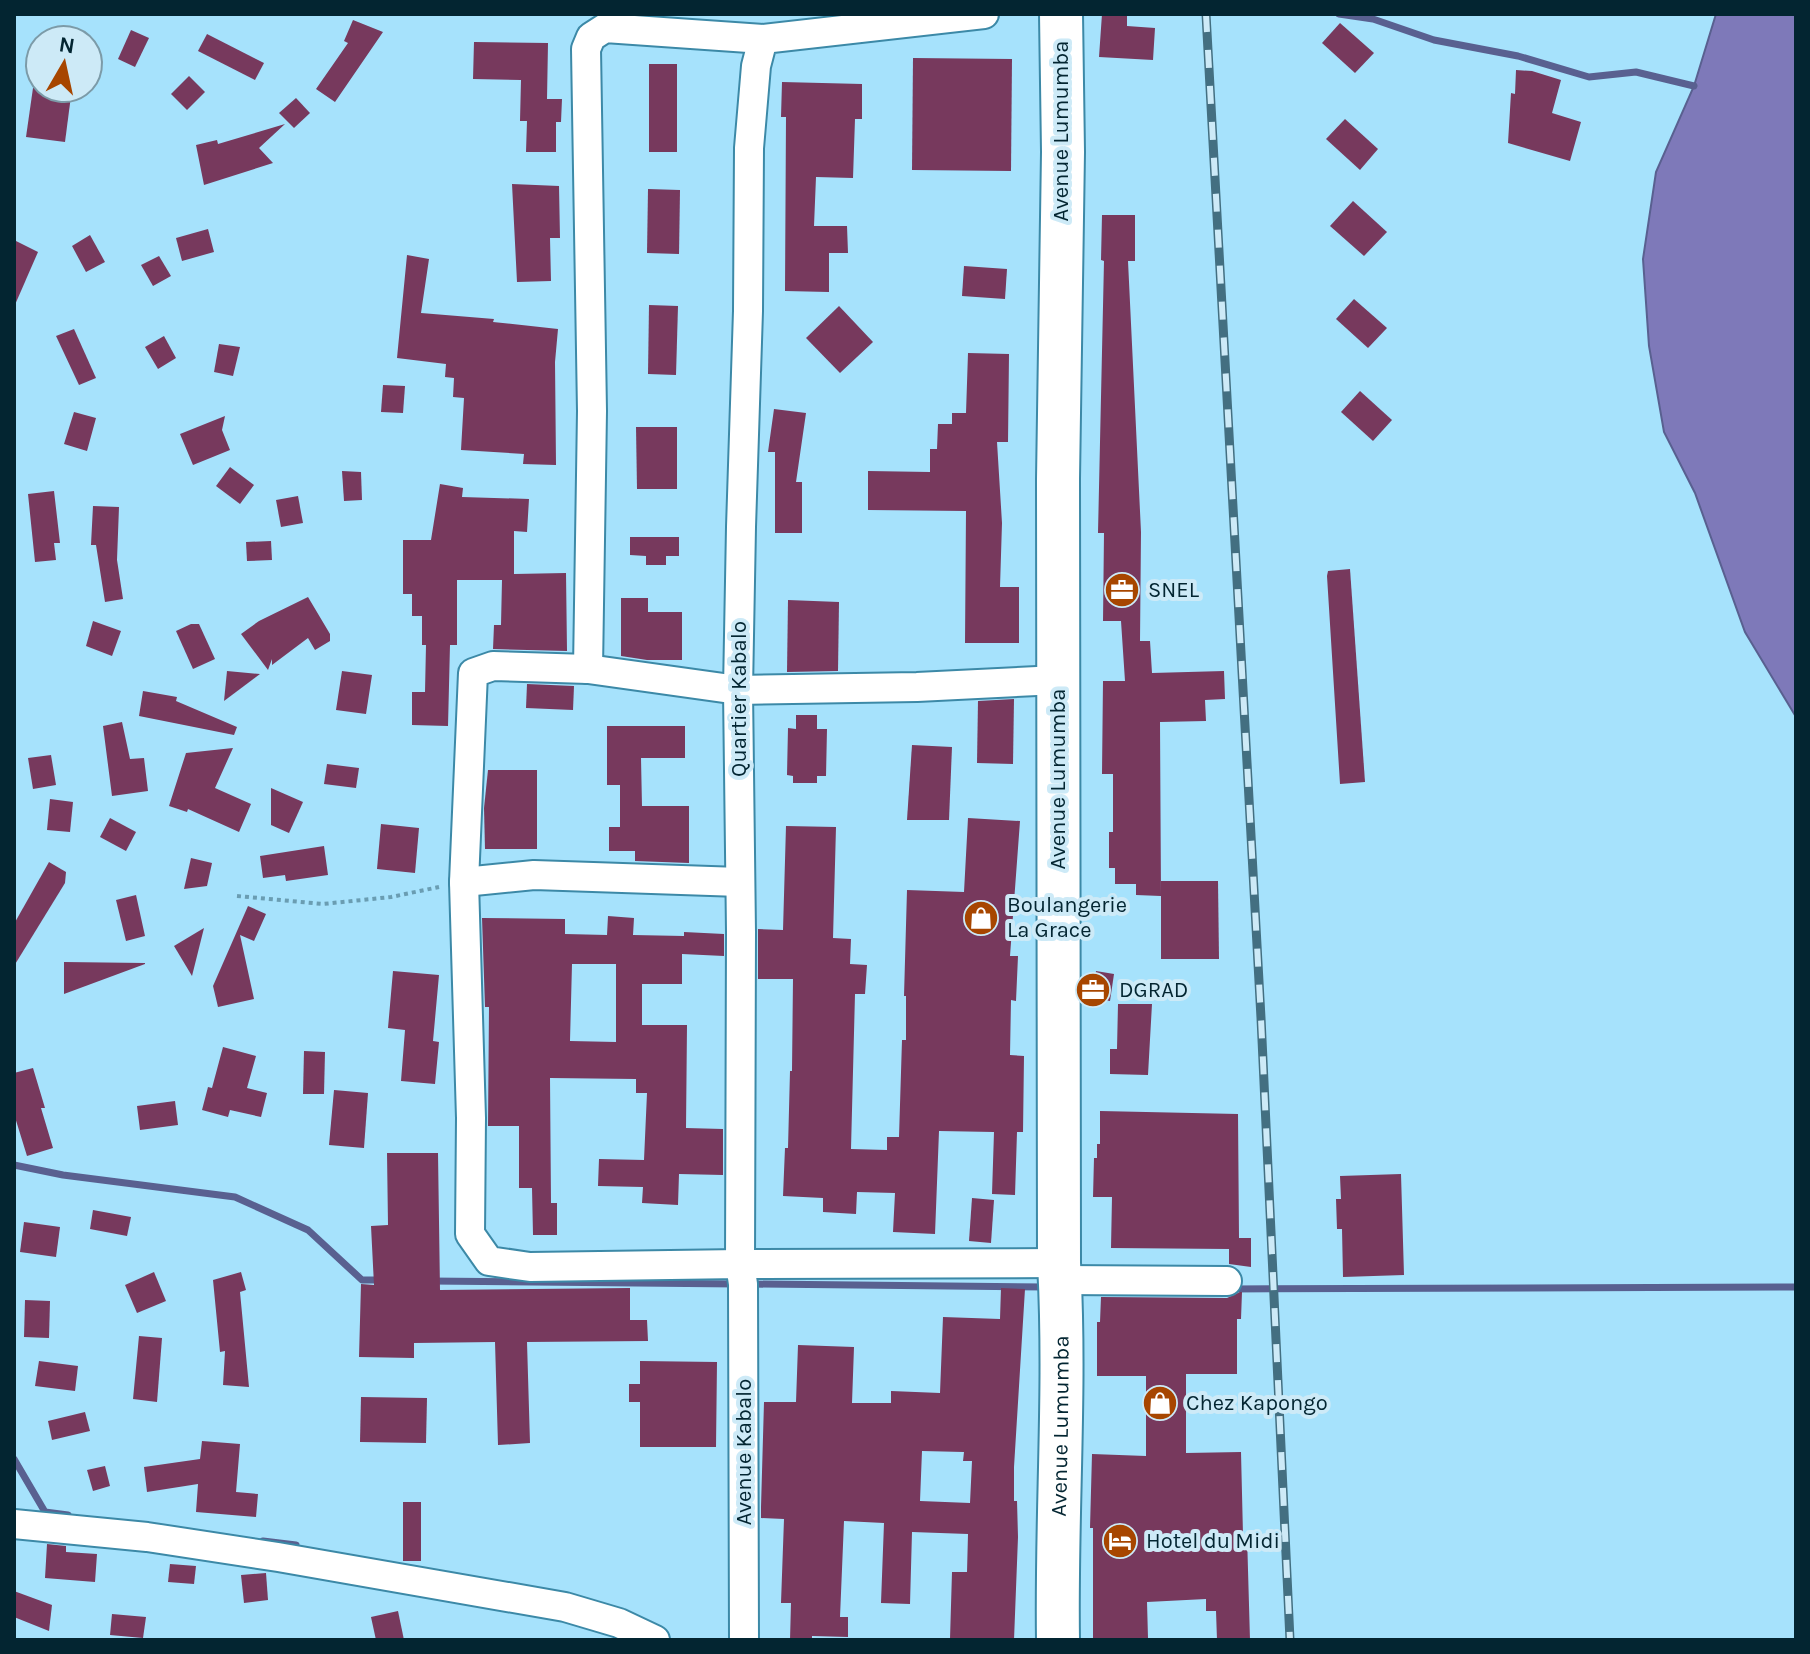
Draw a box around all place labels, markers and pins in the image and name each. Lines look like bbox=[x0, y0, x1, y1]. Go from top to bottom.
office icon: SNEL bbox=[1103, 571, 1141, 609]
place label: SNEL bbox=[1148, 577, 1200, 603]
place label: Boulangerie La Grace bbox=[1007, 892, 1127, 943]
shop icon: Boulangerie La Grace bbox=[962, 899, 1000, 937]
office icon: DGRAD bbox=[1074, 971, 1112, 1009]
place label: DGRAD bbox=[1119, 977, 1188, 1003]
shop icon: Chez Kapongo bbox=[1141, 1384, 1179, 1422]
place label: Chez Kapongo bbox=[1186, 1390, 1328, 1416]
hotel icon: Hotel du Midi bbox=[1101, 1522, 1139, 1560]
place label: Hotel du Midi bbox=[1146, 1528, 1280, 1554]

